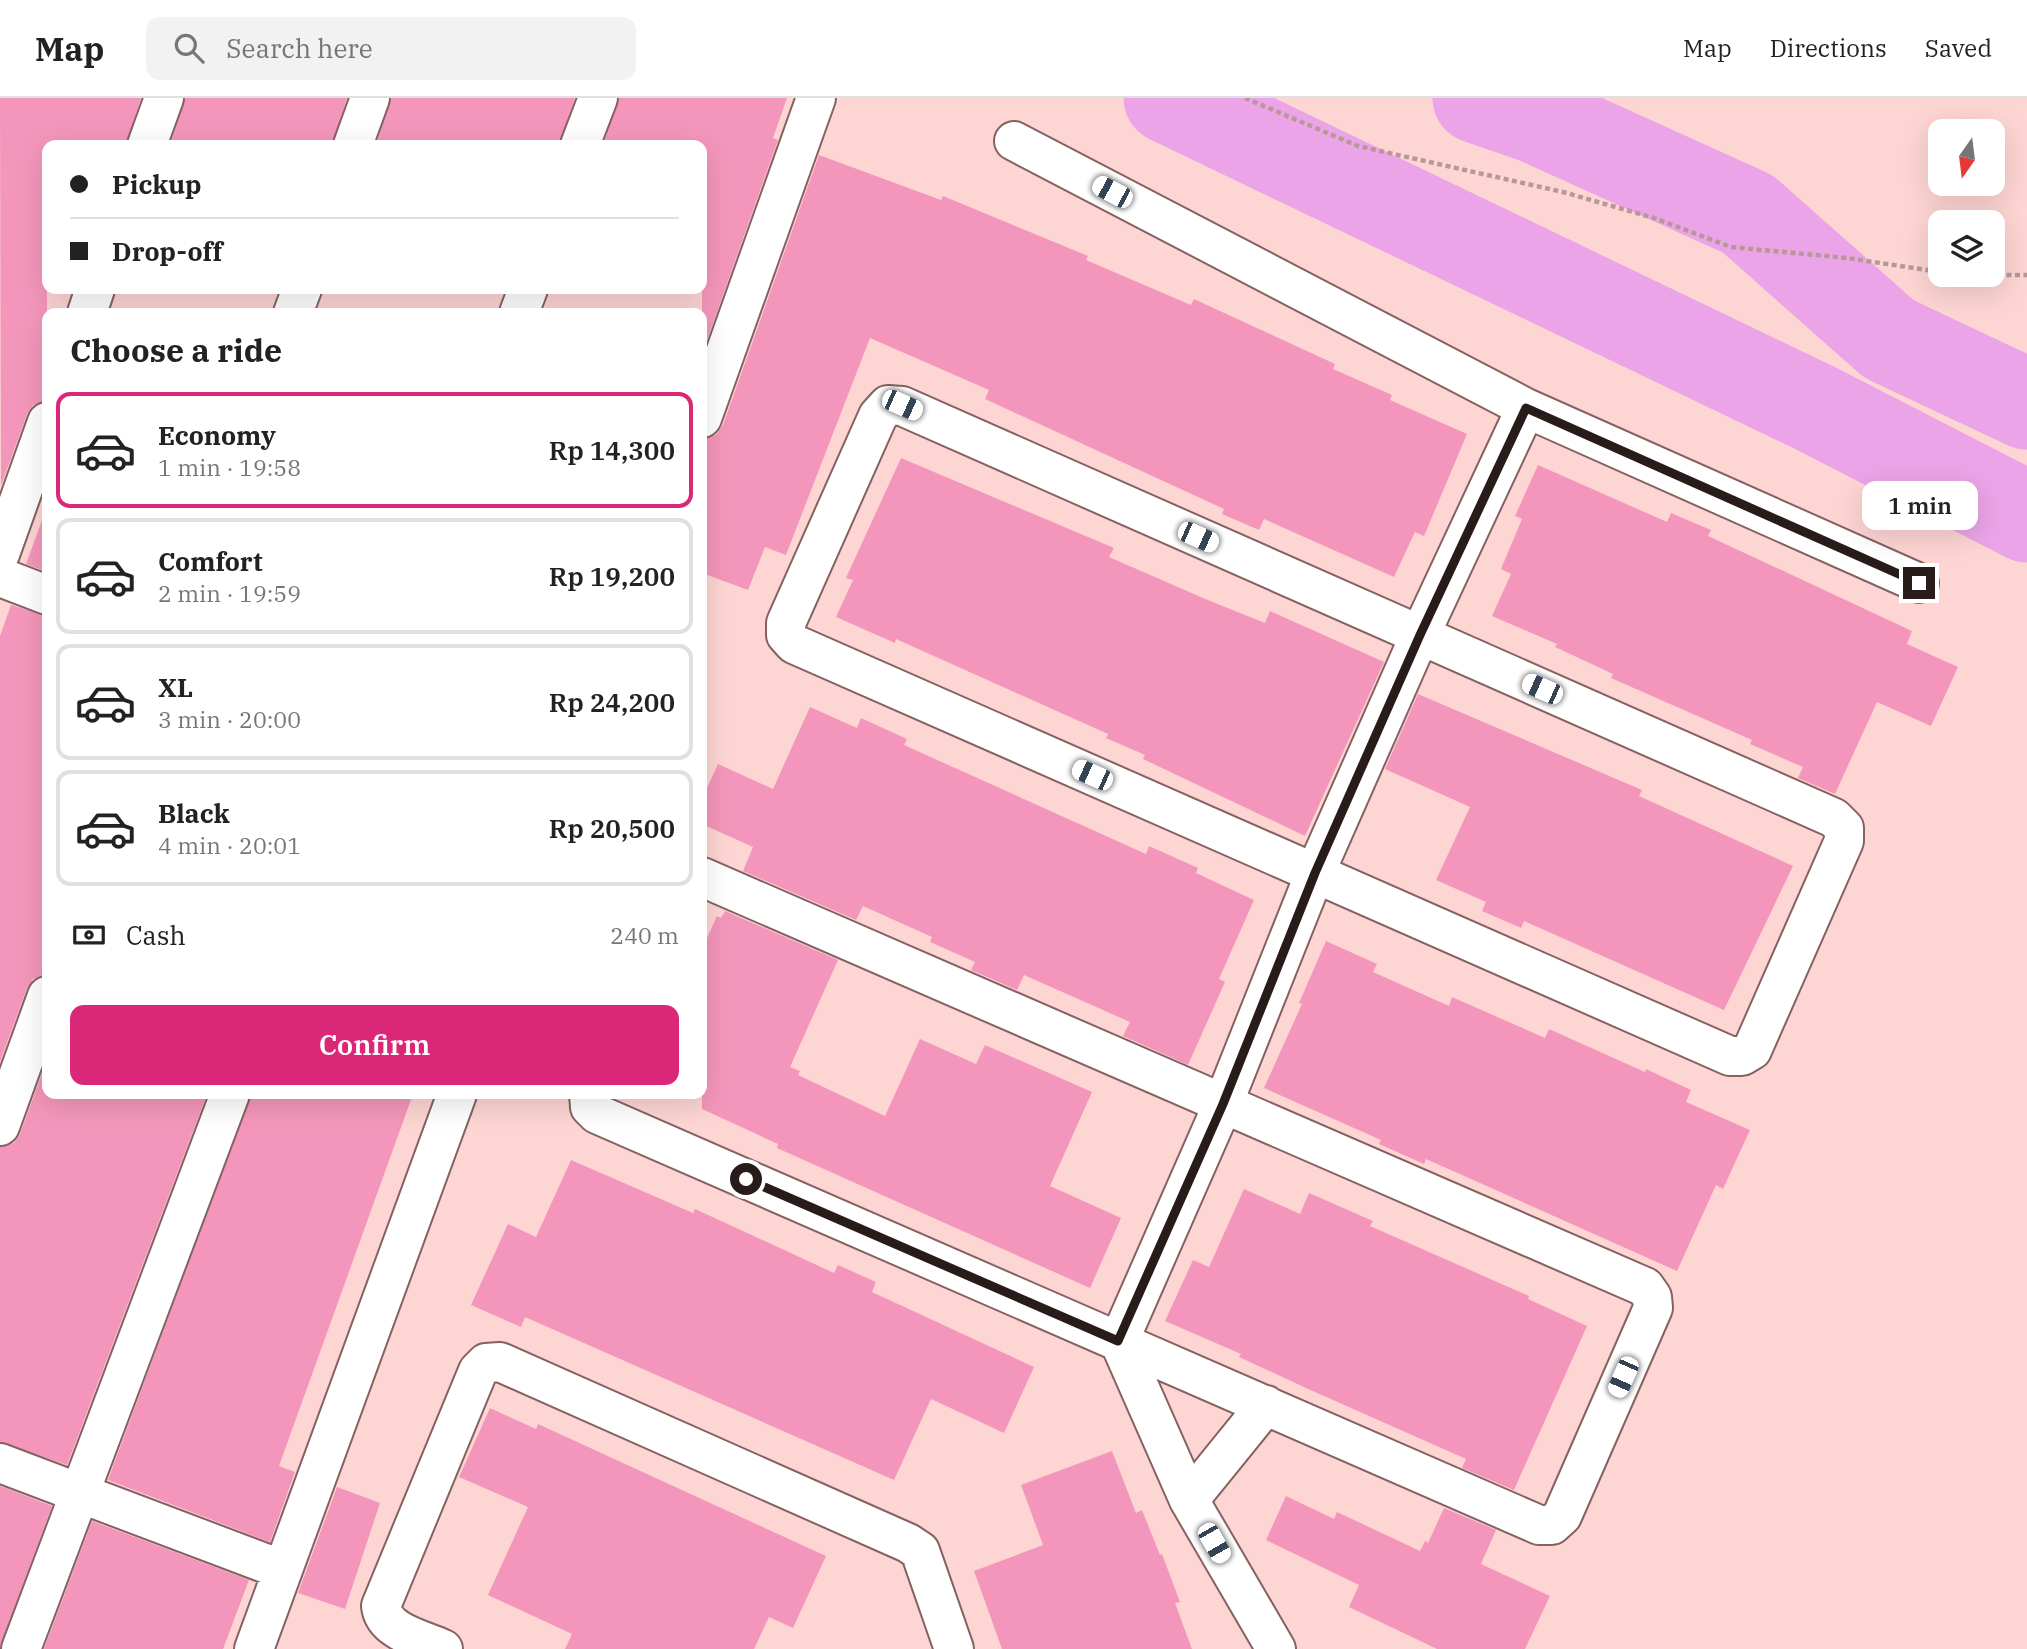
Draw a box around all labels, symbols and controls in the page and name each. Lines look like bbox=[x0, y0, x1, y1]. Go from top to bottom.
search box bbox=[146, 17, 636, 80]
text: Map bbox=[35, 27, 104, 70]
icon: search bbox=[170, 29, 208, 67]
text: Search here bbox=[226, 31, 373, 65]
text: Map bbox=[1683, 32, 1732, 64]
text: Directions bbox=[1770, 32, 1887, 64]
text: Saved bbox=[1925, 32, 1992, 64]
north arrow bbox=[1928, 119, 2006, 196]
map controls bbox=[1928, 119, 2005, 287]
text: Pickup bbox=[112, 167, 202, 201]
car bbox=[1089, 173, 1136, 211]
button: layers bbox=[1928, 210, 2005, 287]
text: Drop-off bbox=[112, 234, 223, 268]
text: Choose a ride bbox=[70, 329, 282, 371]
car bbox=[879, 387, 926, 423]
text: Economy bbox=[158, 418, 276, 452]
icon: car bbox=[74, 419, 137, 482]
text: Rp 14,300 bbox=[549, 433, 675, 467]
text: 1 min · 19:58 bbox=[158, 452, 301, 482]
callout: 1 min bbox=[1861, 482, 1977, 531]
text: 1 min bbox=[1888, 490, 1952, 520]
car bbox=[1175, 519, 1222, 555]
text: Comfort bbox=[158, 544, 263, 578]
icon: car bbox=[74, 545, 137, 608]
text: Rp 19,200 bbox=[549, 559, 675, 593]
route end bbox=[1903, 567, 1935, 599]
text: 2 min · 19:59 bbox=[158, 578, 301, 608]
text: XL bbox=[158, 670, 193, 704]
icon: car bbox=[74, 671, 137, 734]
car bbox=[1519, 671, 1566, 707]
text: Rp 24,200 bbox=[549, 685, 675, 719]
text: 3 min · 20:00 bbox=[158, 704, 301, 734]
car bbox=[1069, 757, 1116, 793]
text: Black bbox=[158, 796, 230, 830]
icon: car bbox=[74, 797, 137, 860]
text: Rp 20,500 bbox=[549, 811, 675, 845]
text: 4 min · 20:01 bbox=[158, 830, 301, 860]
icon: cash bbox=[70, 916, 108, 954]
text: Cash bbox=[126, 918, 186, 952]
text: 240 m bbox=[610, 920, 679, 950]
button: Confirm bbox=[70, 1005, 679, 1085]
route start bbox=[730, 1163, 762, 1195]
car bbox=[1605, 1354, 1642, 1400]
car bbox=[1195, 1520, 1234, 1566]

